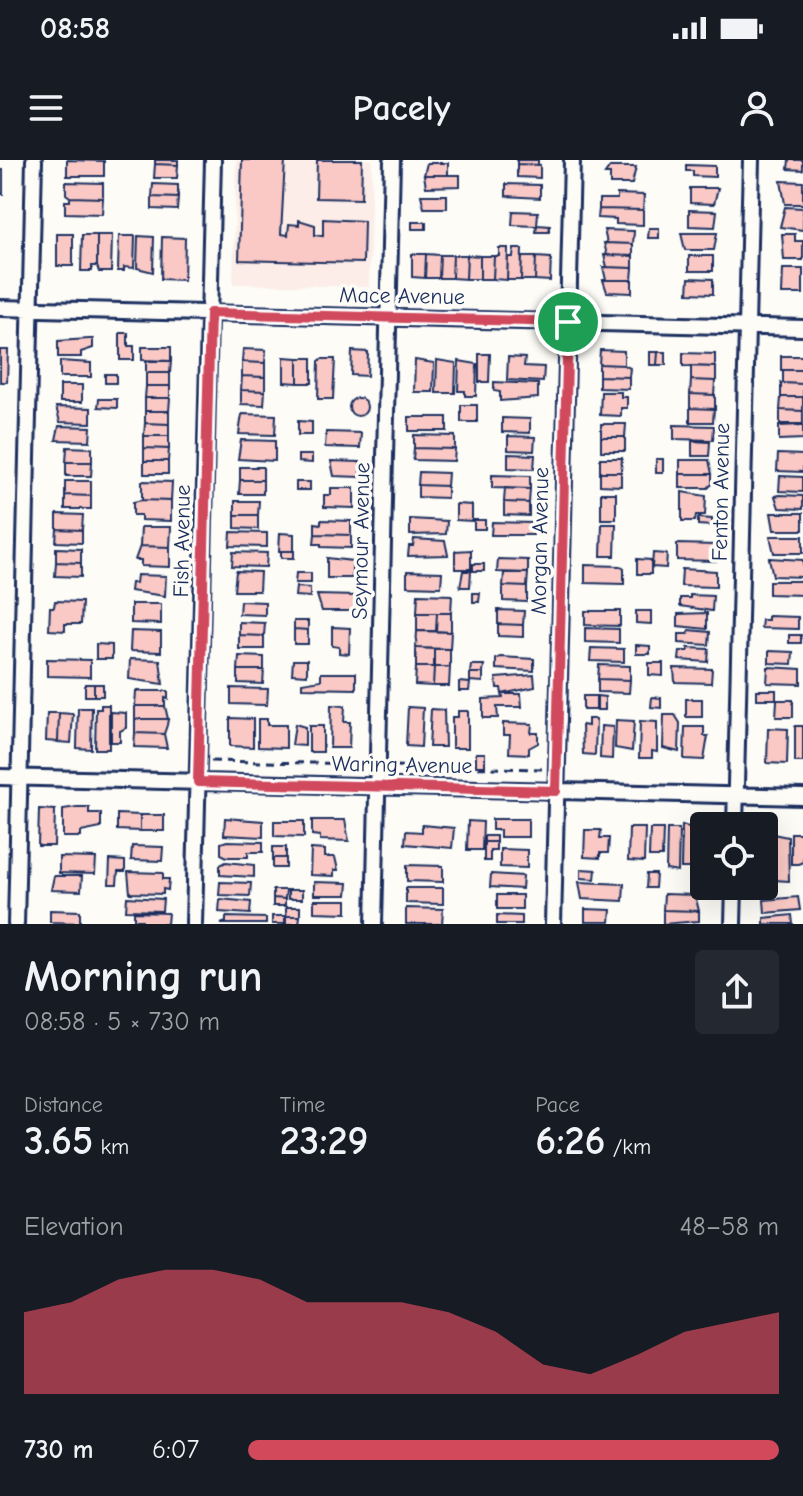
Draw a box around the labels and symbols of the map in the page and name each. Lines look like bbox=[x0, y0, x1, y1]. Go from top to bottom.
street label: Mace Avenue bbox=[339, 282, 465, 310]
pin bbox=[534, 288, 602, 356]
street label: Fenton Avenue bbox=[707, 423, 735, 561]
street label: Seymour Avenue bbox=[347, 462, 375, 620]
street label: Morgan Avenue bbox=[526, 467, 554, 615]
street label: Fish Avenue bbox=[168, 484, 196, 598]
street label: Waring Avenue bbox=[331, 751, 473, 779]

